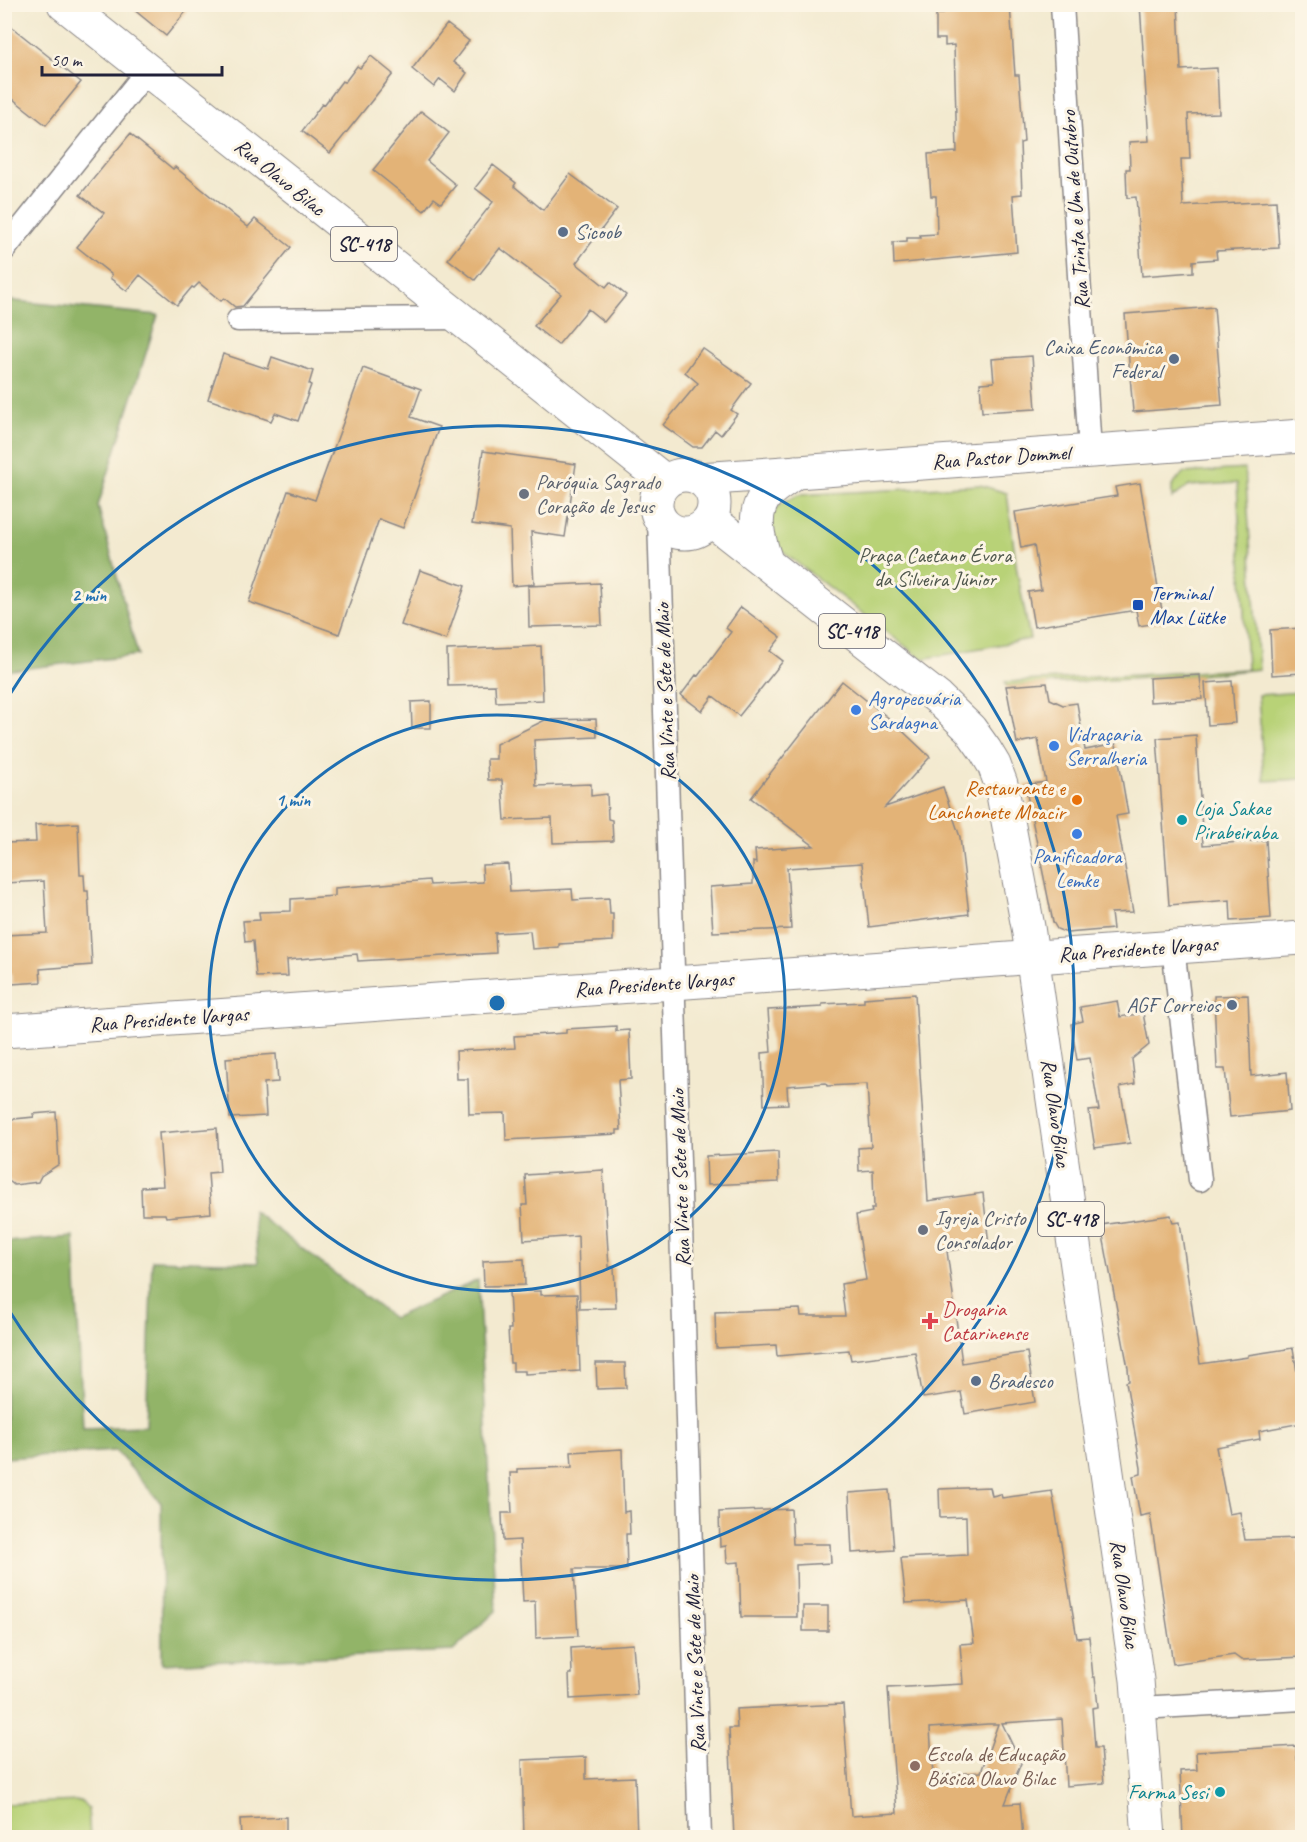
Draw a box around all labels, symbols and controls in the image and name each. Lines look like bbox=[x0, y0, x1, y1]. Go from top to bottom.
scale bar bbox=[42, 39, 222, 77]
text: 50 m bbox=[51, 49, 84, 71]
street label: Rua Trinta e Um de Outubro bbox=[1055, 108, 1095, 310]
street label: Rua Olavo Bilac bbox=[230, 133, 332, 222]
place label: Sicoob bbox=[575, 219, 623, 245]
marker: Sicoob bbox=[556, 225, 570, 239]
road number: SC-418 bbox=[331, 227, 397, 261]
place label: Caixa Econômica Federal bbox=[1044, 334, 1165, 384]
marker: Caixa Econômica Federal bbox=[1167, 352, 1181, 366]
street label: Rua Pastor Dommel bbox=[931, 439, 1074, 475]
place label: Paróquia Sagrado Coração de Jesus bbox=[536, 469, 662, 519]
marker: Paróquia Sagrado Coração de Jesus bbox=[517, 487, 531, 501]
park label: Praça Caetano Évora da Silveira Júnior bbox=[858, 542, 1013, 592]
place label: Terminal Max Lütke bbox=[1150, 580, 1227, 630]
text: 2 min bbox=[72, 584, 107, 606]
marker: Terminal Max Lütke bbox=[1131, 598, 1145, 612]
street label: Rua Vinte e Sete de Maio bbox=[649, 600, 681, 781]
road number: SC-418 bbox=[819, 614, 885, 648]
place label: Agropecuária Sardagna bbox=[868, 685, 962, 735]
marker: Agropecuária Sardagna bbox=[849, 703, 863, 717]
place label: Vidraçaria Serralheria bbox=[1066, 721, 1148, 771]
marker: Vidraçaria Serralheria bbox=[1047, 739, 1061, 753]
place label: Restaurante e Lanchonete Moacir bbox=[928, 775, 1067, 825]
text: 1 min bbox=[276, 789, 311, 811]
marker: Restaurante e Lanchonete Moacir bbox=[1070, 793, 1084, 807]
place label: Loja Sakae Pirabeiraba bbox=[1194, 795, 1280, 845]
marker: Loja Sakae Pirabeiraba bbox=[1175, 813, 1189, 827]
marker: Panificadora Lemke bbox=[1070, 827, 1084, 841]
place label: Panificadora Lemke bbox=[1033, 843, 1123, 893]
street label: Rua Presidente Vargas bbox=[1058, 930, 1220, 968]
street label: Rua Presidente Vargas bbox=[574, 965, 736, 1003]
place label: AGF Correios bbox=[1127, 992, 1222, 1018]
centre of rings bbox=[487, 993, 507, 1013]
marker: AGF Correios bbox=[1225, 998, 1239, 1012]
street label: Rua Presidente Vargas bbox=[89, 1000, 251, 1038]
street label: Rua Olavo Bilac bbox=[1036, 1057, 1077, 1170]
street label: Rua Vinte e Sete de Maio bbox=[664, 1086, 696, 1267]
road number: SC-418 bbox=[1038, 1202, 1104, 1236]
place label: Igreja Cristo Consolador bbox=[935, 1205, 1027, 1255]
marker: Igreja Cristo Consolador bbox=[916, 1223, 930, 1237]
place label: Drogaria Catarinense bbox=[942, 1296, 1029, 1346]
marker: Drogaria Catarinense bbox=[923, 1314, 937, 1328]
place label: Bradesco bbox=[988, 1368, 1054, 1394]
marker: Bradesco bbox=[969, 1374, 983, 1388]
street label: Rua Olavo Bilac bbox=[1105, 1538, 1146, 1651]
street label: Rua Vinte e Sete de Maio bbox=[679, 1572, 711, 1753]
place label: Escola de Educação Básica Olavo Bilac bbox=[927, 1741, 1066, 1791]
marker: Escola de Educação Básica Olavo Bilac bbox=[908, 1759, 922, 1773]
place label: Farma Sesi bbox=[1128, 1779, 1211, 1805]
marker: Farma Sesi bbox=[1213, 1785, 1227, 1799]

